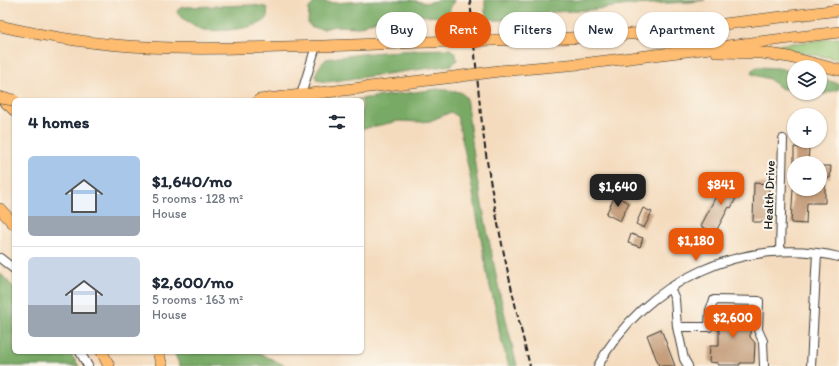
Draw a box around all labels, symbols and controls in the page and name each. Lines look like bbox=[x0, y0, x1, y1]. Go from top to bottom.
chip: Buy bbox=[376, 12, 427, 48]
chip: Rent bbox=[435, 12, 491, 48]
chip: Filters bbox=[499, 12, 566, 48]
chip: New bbox=[574, 12, 628, 48]
chip: Apartment bbox=[636, 12, 729, 48]
map controls bbox=[787, 60, 827, 196]
button: layers bbox=[787, 60, 827, 100]
button: + bbox=[787, 108, 827, 148]
icon: filters bbox=[326, 111, 348, 133]
text: 4 homes bbox=[28, 112, 89, 132]
button: − bbox=[787, 156, 827, 196]
street label: Health Drive bbox=[760, 160, 778, 230]
text: $1,640/mo bbox=[152, 171, 232, 191]
icon: home bbox=[60, 172, 108, 220]
pin: $841 bbox=[697, 172, 745, 206]
pin: $1,640 bbox=[585, 174, 651, 208]
text: $841 bbox=[707, 177, 735, 192]
text: $1,640 bbox=[599, 179, 637, 194]
text: 5 rooms · 128 m² bbox=[152, 191, 243, 206]
text: House bbox=[152, 206, 187, 221]
pin: $1,180 bbox=[663, 228, 729, 262]
text: $1,180 bbox=[678, 233, 714, 248]
text: $2,600/mo bbox=[152, 272, 234, 292]
icon: home bbox=[60, 273, 108, 321]
text: 5 rooms · 163 m² bbox=[152, 292, 243, 307]
pin: $2,600 bbox=[700, 305, 766, 339]
text: House bbox=[152, 307, 187, 322]
text: $2,600 bbox=[713, 310, 753, 325]

